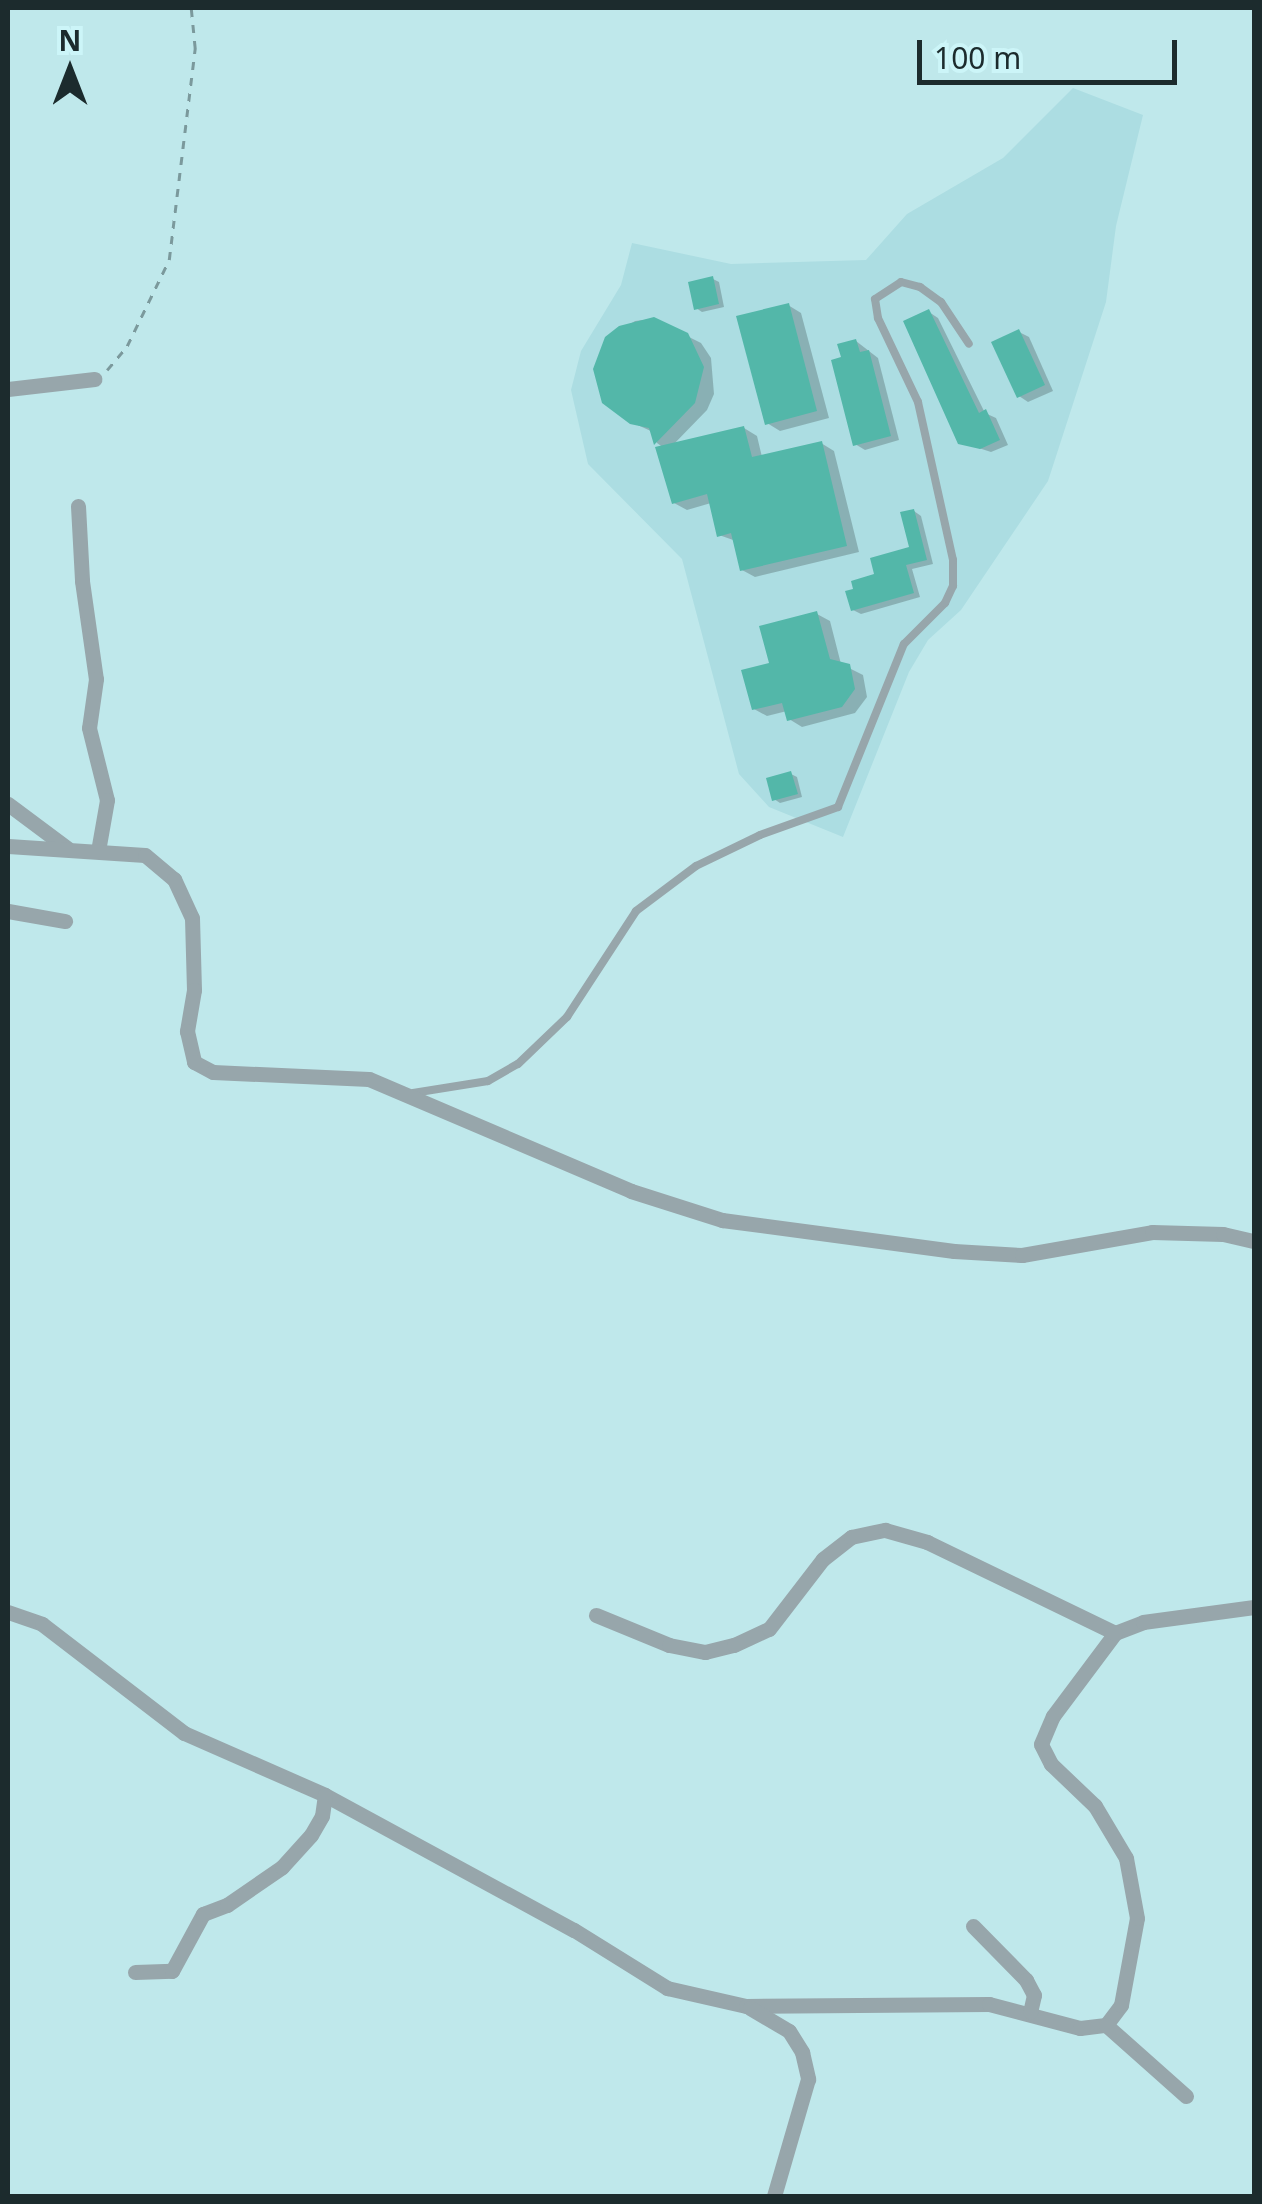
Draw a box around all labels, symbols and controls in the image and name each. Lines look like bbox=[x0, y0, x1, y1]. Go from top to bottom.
north arrow bbox=[20, 20, 120, 120]
scale bar bbox=[922, 20, 1182, 82]
text: N bbox=[59, 21, 81, 59]
text: 100 m bbox=[934, 37, 1021, 78]

